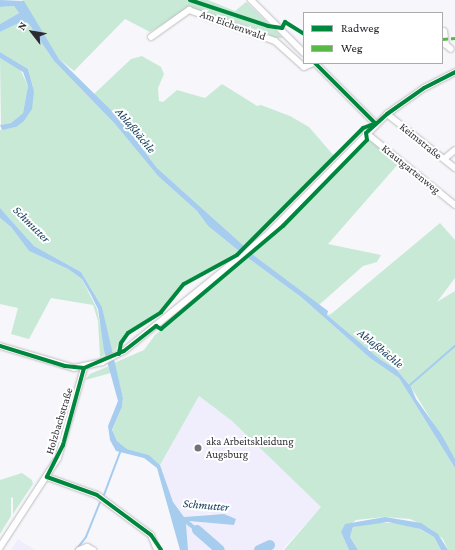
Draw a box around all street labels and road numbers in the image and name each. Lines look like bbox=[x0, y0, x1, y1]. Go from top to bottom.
street label: Am Eichenwald bbox=[198, 7, 268, 43]
street label: Keimstraße bbox=[397, 120, 445, 162]
street label: Krautgartenweg bbox=[379, 141, 443, 197]
street label: Holzbachstraße bbox=[43, 386, 75, 456]

